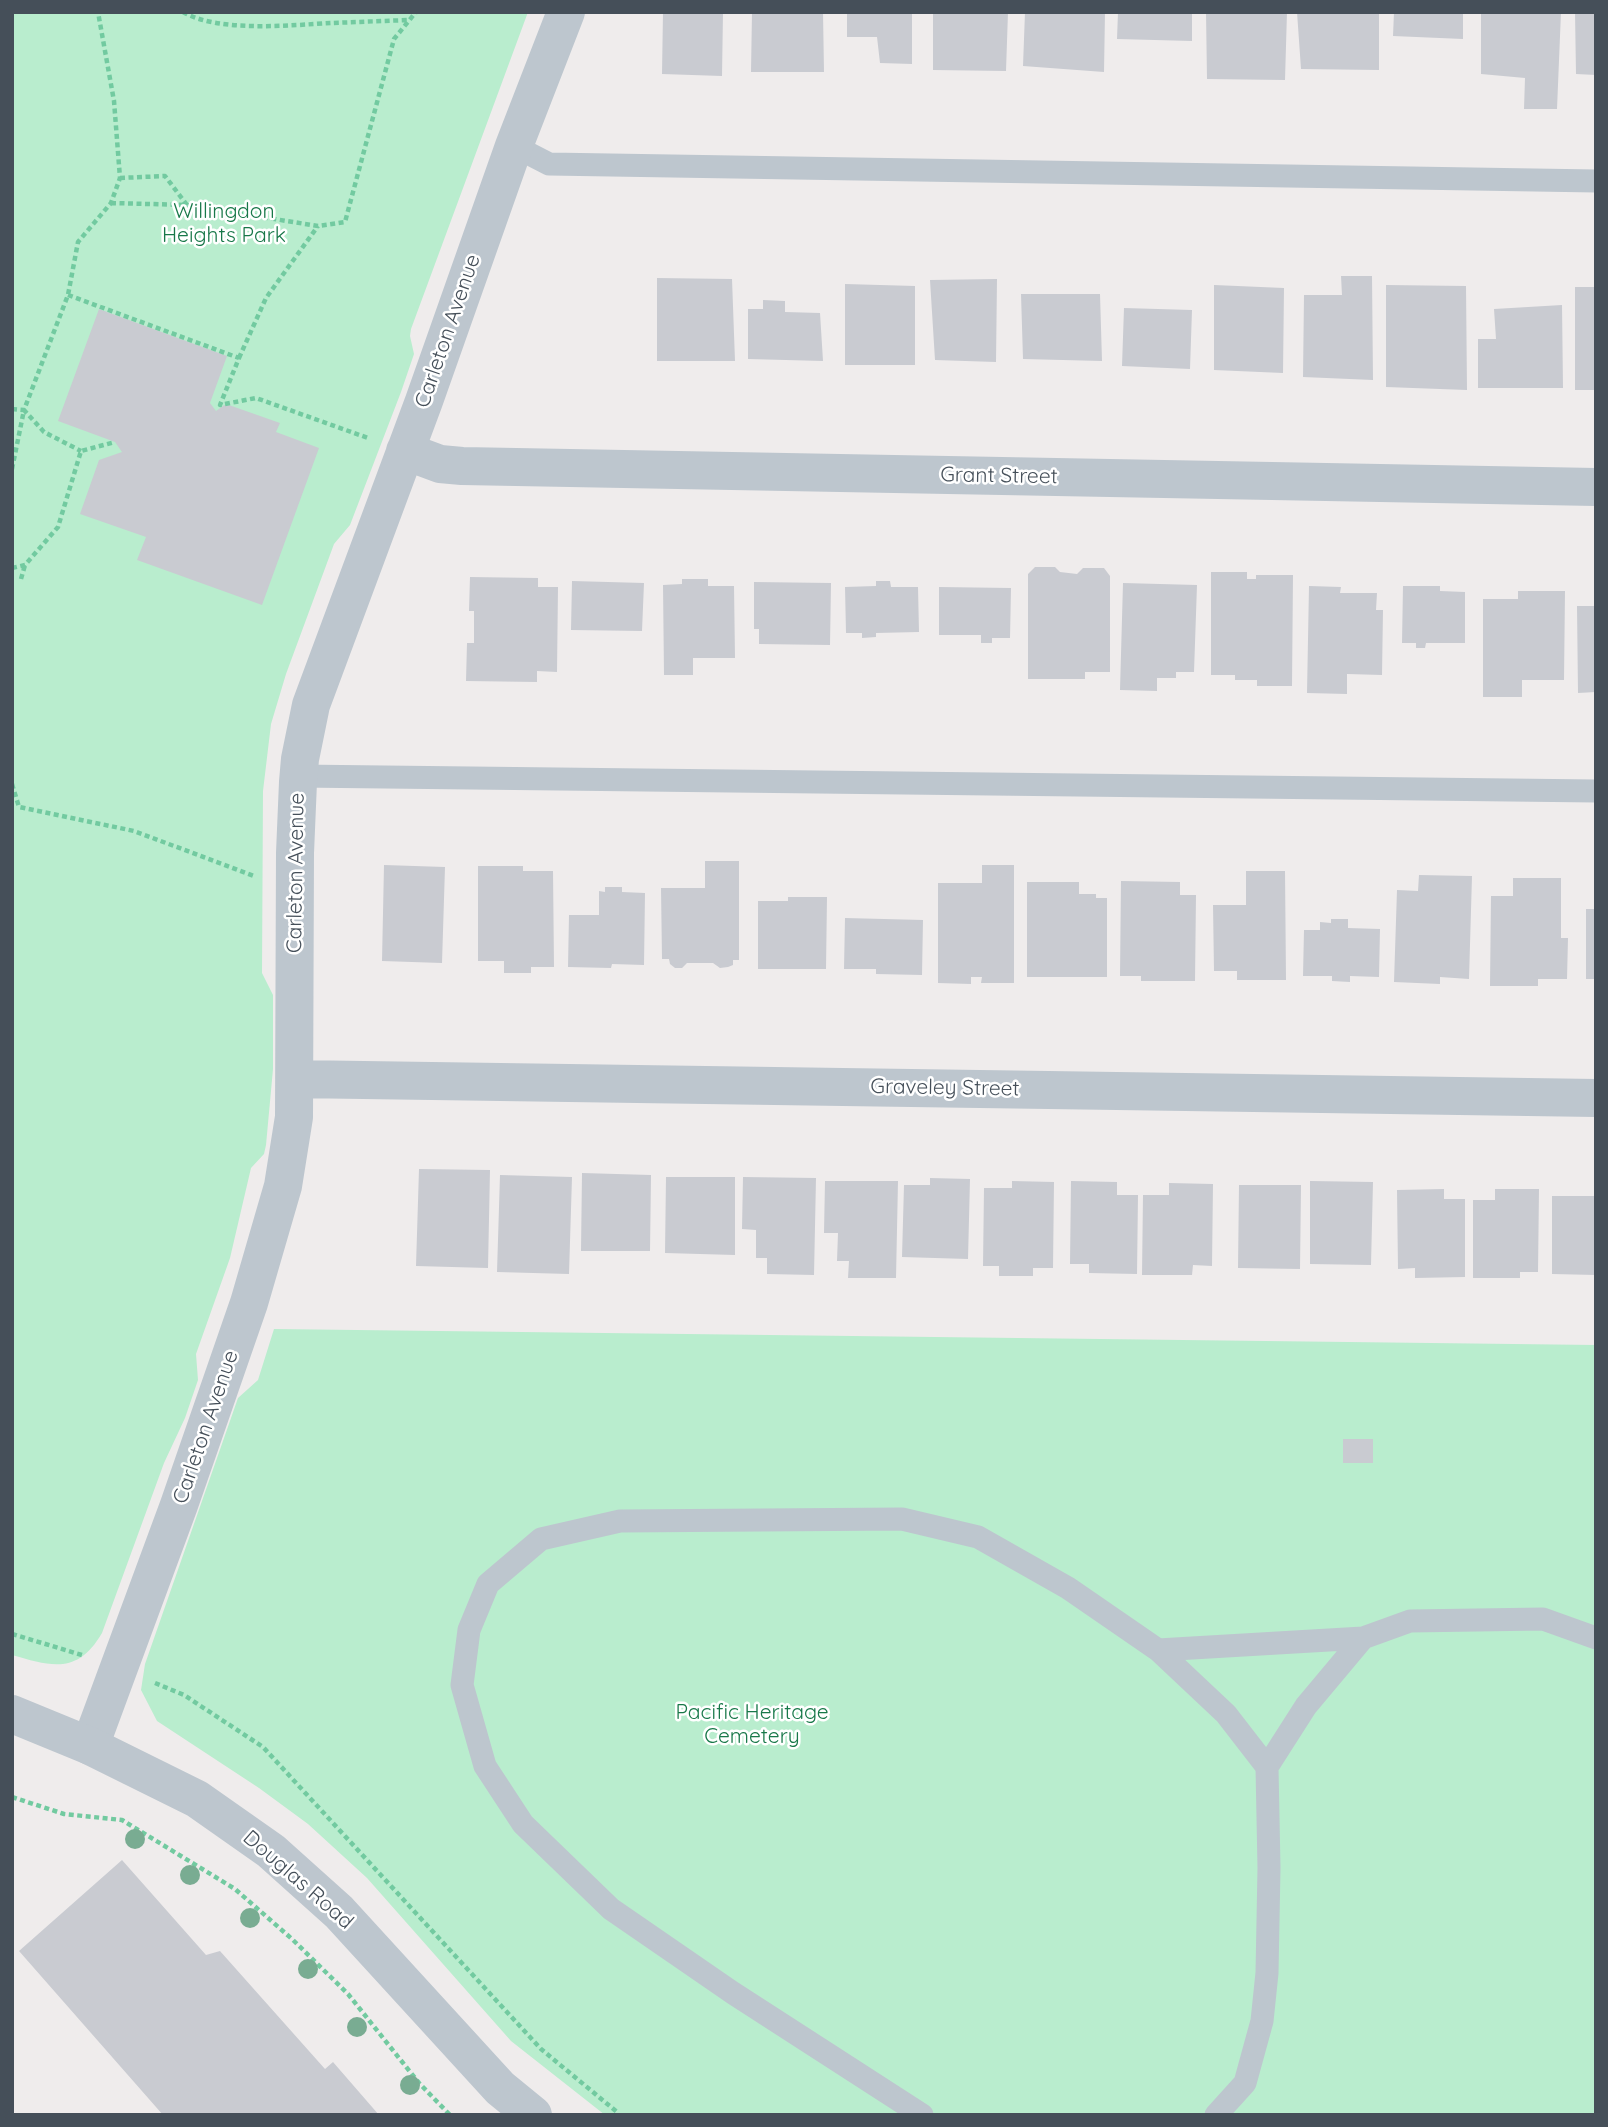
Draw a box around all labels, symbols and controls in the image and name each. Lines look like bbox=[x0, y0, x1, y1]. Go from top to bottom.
park label: Willingdon Heights Park bbox=[162, 199, 286, 249]
street label: Carleton Avenue bbox=[410, 251, 486, 411]
street label: Grant Street bbox=[940, 462, 1058, 490]
street label: Carleton Avenue bbox=[282, 793, 310, 953]
street label: Graveley Street bbox=[870, 1074, 1020, 1102]
street label: Carleton Avenue bbox=[168, 1347, 244, 1507]
park label: Pacific Heritage Cemetery bbox=[675, 1700, 829, 1750]
street label: Douglas Road bbox=[238, 1825, 358, 1935]

